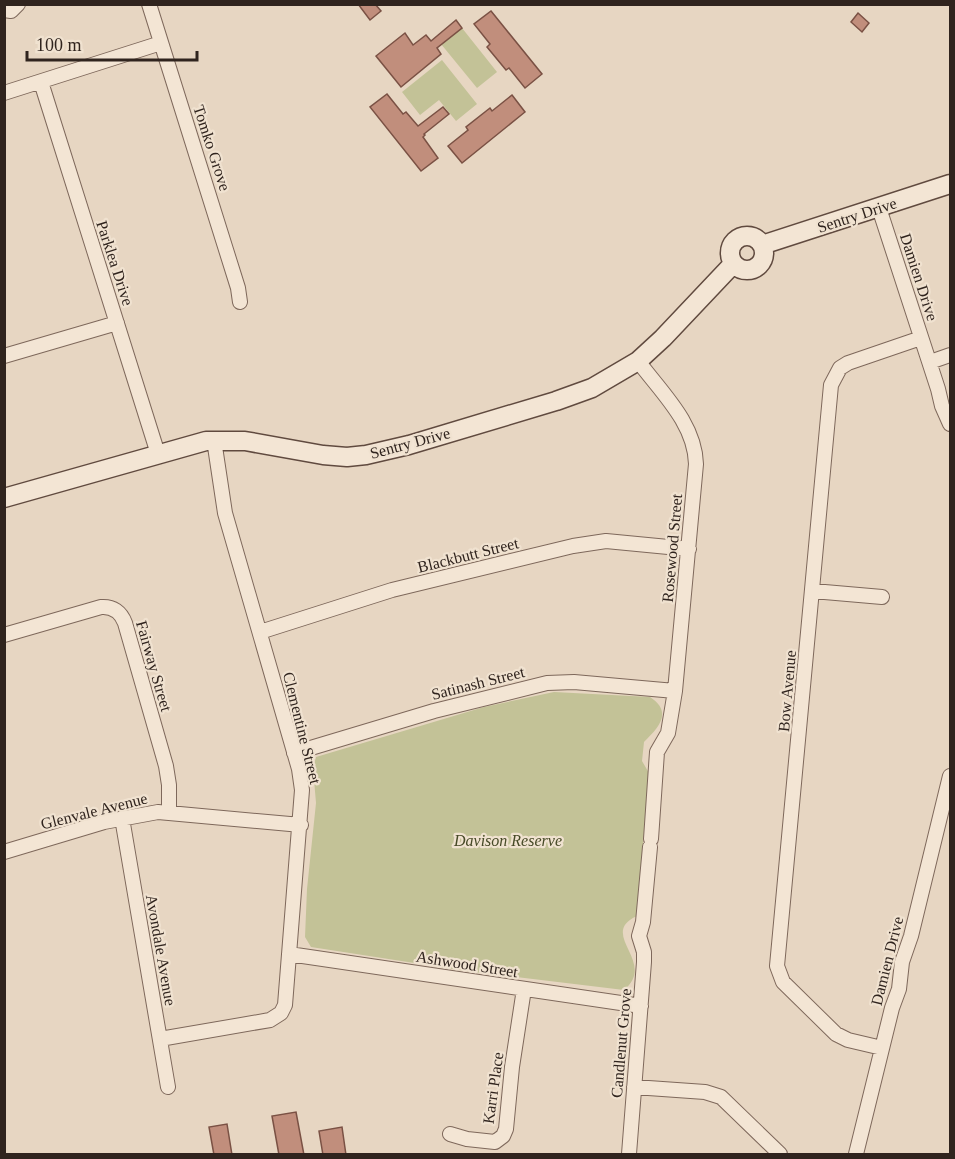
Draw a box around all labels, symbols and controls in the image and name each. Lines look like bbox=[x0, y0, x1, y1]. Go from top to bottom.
scale bar bbox=[27, 24, 196, 62]
text: 100 m bbox=[36, 35, 82, 55]
street label: Tomko Grove bbox=[190, 103, 234, 193]
street label: Sentry Drive bbox=[815, 194, 899, 237]
street label: Parklea Drive bbox=[93, 218, 137, 308]
street label: Damien Drive bbox=[897, 231, 941, 323]
street label: Sentry Drive bbox=[368, 424, 452, 463]
street label: Rosewood Street bbox=[659, 492, 685, 603]
street label: Blackbutt Street bbox=[416, 534, 521, 576]
street label: Fairway Street bbox=[132, 619, 175, 714]
street label: Bow Avenue bbox=[775, 649, 799, 733]
street label: Satinash Street bbox=[430, 663, 527, 703]
street label: Clementine Street bbox=[280, 670, 324, 786]
street label: Glenvale Avenue bbox=[39, 790, 149, 832]
park label: Davison Reserve bbox=[453, 832, 562, 849]
street label: Avondale Avenue bbox=[143, 893, 179, 1007]
street label: Damien Drive bbox=[868, 915, 906, 1007]
street label: Ashwood Street bbox=[415, 948, 520, 981]
street label: Candlenut Grove bbox=[608, 988, 634, 1098]
street label: Karri Place bbox=[480, 1051, 506, 1125]

